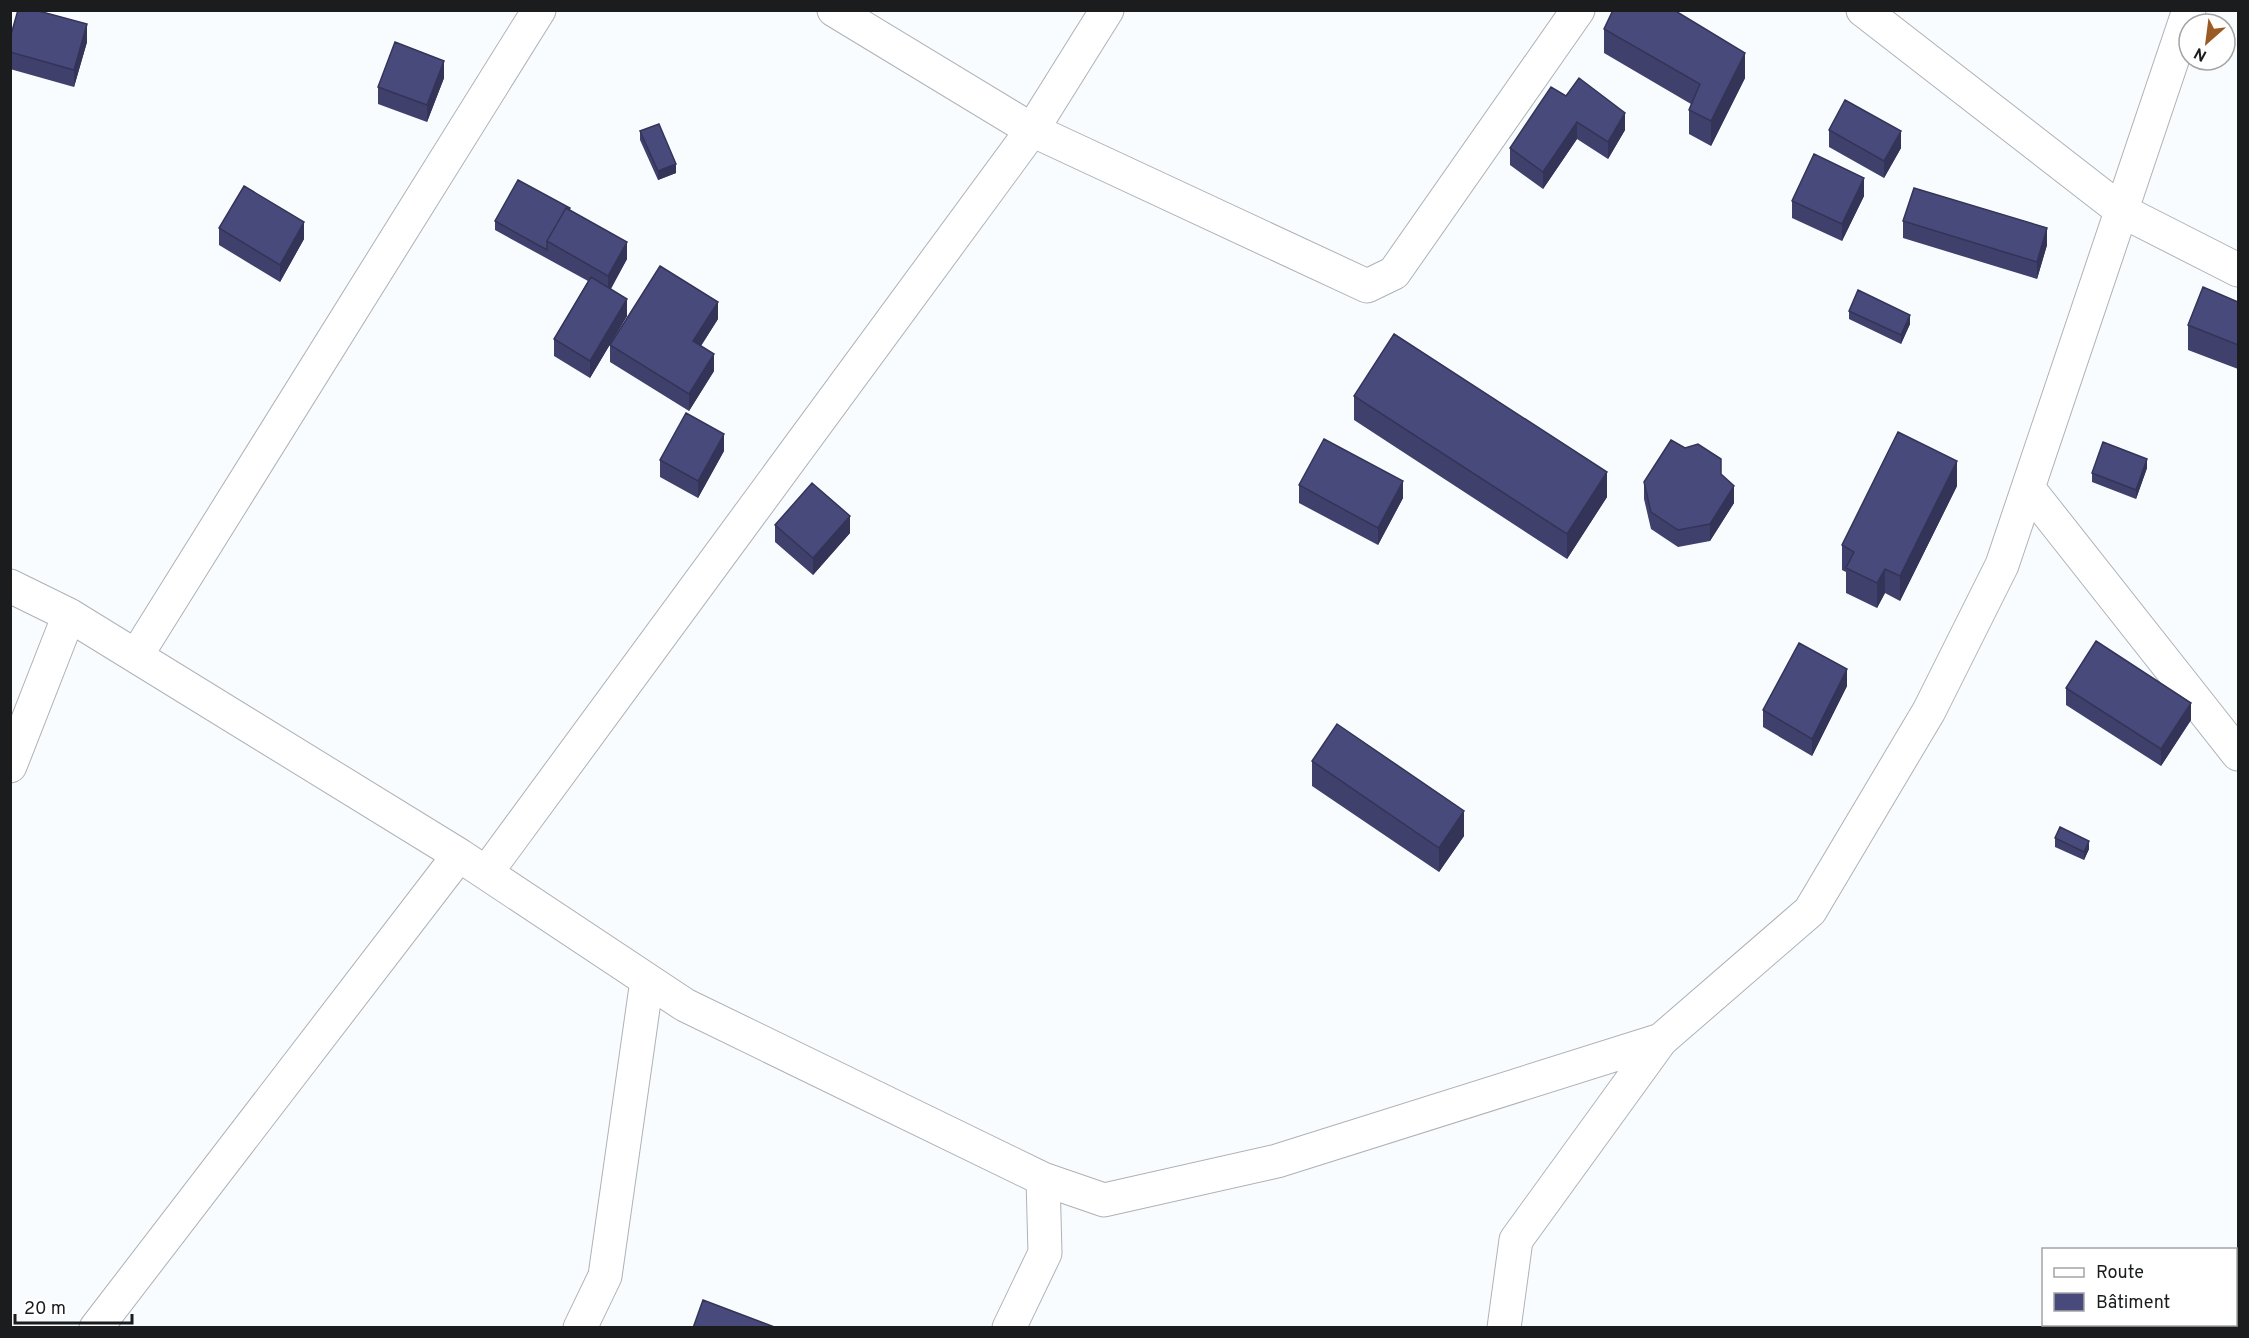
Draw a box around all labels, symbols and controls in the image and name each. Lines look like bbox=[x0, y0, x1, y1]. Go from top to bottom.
north arrow bbox=[2177, 12, 2237, 72]
text: N bbox=[2191, 42, 2211, 65]
legend bbox=[2042, 1248, 2237, 1326]
text: Route bbox=[2096, 1262, 2144, 1285]
scale bar bbox=[15, 1287, 132, 1325]
text: Bâtiment bbox=[2096, 1292, 2170, 1315]
text: 20 m bbox=[24, 1298, 66, 1321]

